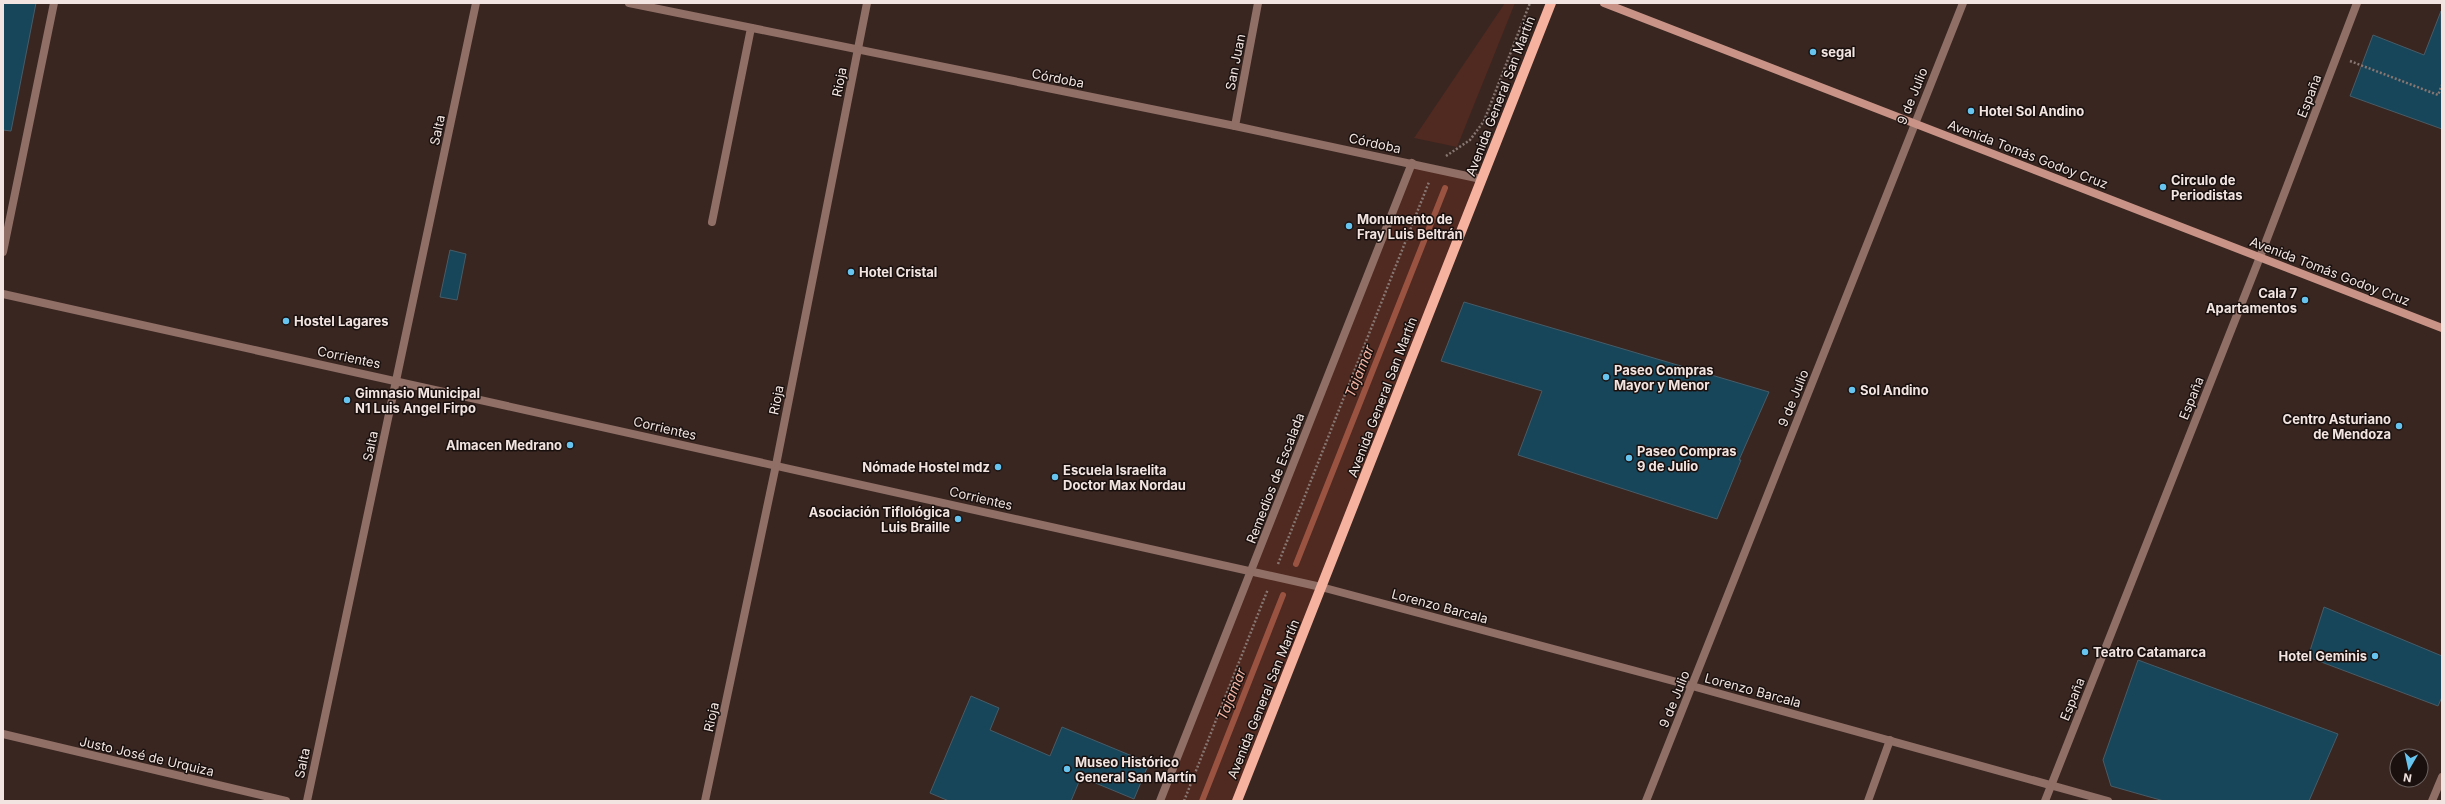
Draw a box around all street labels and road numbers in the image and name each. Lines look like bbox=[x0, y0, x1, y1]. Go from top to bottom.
street label: Avenida General San Martín bbox=[1462, 14, 1538, 178]
street label: San Juan bbox=[1222, 32, 1248, 92]
street label: Córdoba bbox=[1030, 65, 1086, 91]
street label: 9 de Julio bbox=[1893, 65, 1931, 127]
street label: Rioja bbox=[828, 66, 850, 98]
street label: España bbox=[2293, 72, 2325, 120]
street label: Salta bbox=[426, 113, 448, 147]
street label: Avenida Tomás Godoy Cruz bbox=[1946, 116, 2110, 192]
street label: Córdoba bbox=[1347, 130, 1403, 156]
street label: Avenida Tomás Godoy Cruz bbox=[2248, 233, 2412, 309]
street label: Avenida General San Martín bbox=[1344, 315, 1420, 479]
street label: Corrientes bbox=[316, 342, 382, 372]
street label: 9 de Julio bbox=[1774, 367, 1812, 429]
street label: España bbox=[2175, 374, 2207, 422]
street label: Rioja bbox=[765, 384, 787, 416]
street label: Remedios de Escalada bbox=[1243, 410, 1307, 546]
street label: Corrientes bbox=[632, 413, 698, 443]
street label: Salta bbox=[359, 429, 381, 463]
street label: Corrientes bbox=[948, 483, 1014, 513]
street label: Lorenzo Barcala bbox=[1390, 585, 1490, 627]
street label: Avenida General San Martín bbox=[1224, 617, 1302, 781]
street label: 9 de Julio bbox=[1655, 668, 1693, 730]
street label: Lorenzo Barcala bbox=[1703, 669, 1803, 711]
street label: España bbox=[2056, 675, 2088, 723]
street label: Rioja bbox=[700, 701, 722, 733]
street label: Justo José de Urquiza bbox=[78, 733, 216, 779]
street label: Salta bbox=[291, 746, 313, 780]

